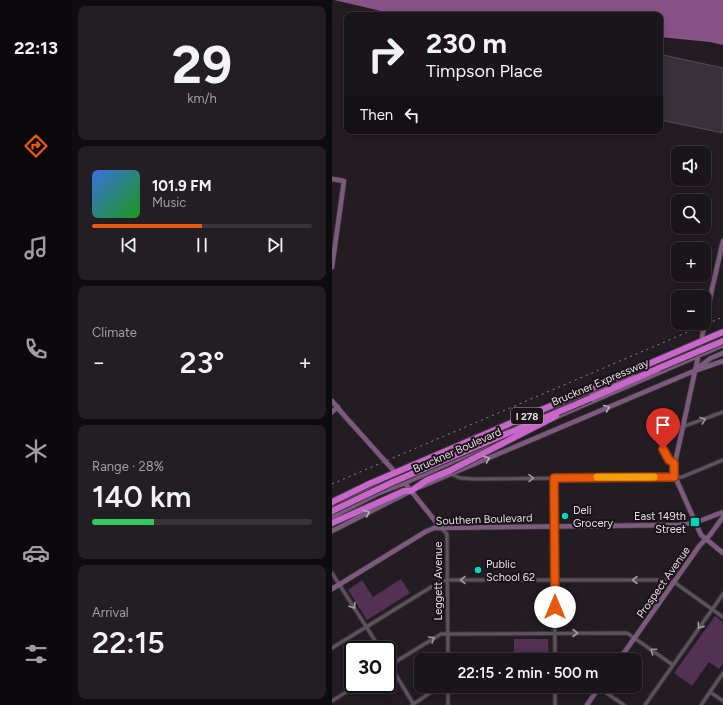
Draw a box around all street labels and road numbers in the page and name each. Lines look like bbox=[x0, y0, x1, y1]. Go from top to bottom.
street label: Bruckner Expressway bbox=[550, 356, 651, 409]
road number: I 278 bbox=[511, 408, 543, 424]
street label: Bruckner Boulevard bbox=[411, 425, 503, 476]
street label: Southern Boulevard bbox=[435, 511, 533, 528]
street label: Leggett Avenue bbox=[432, 542, 445, 620]
street label: Prospect Avenue bbox=[634, 544, 693, 620]

